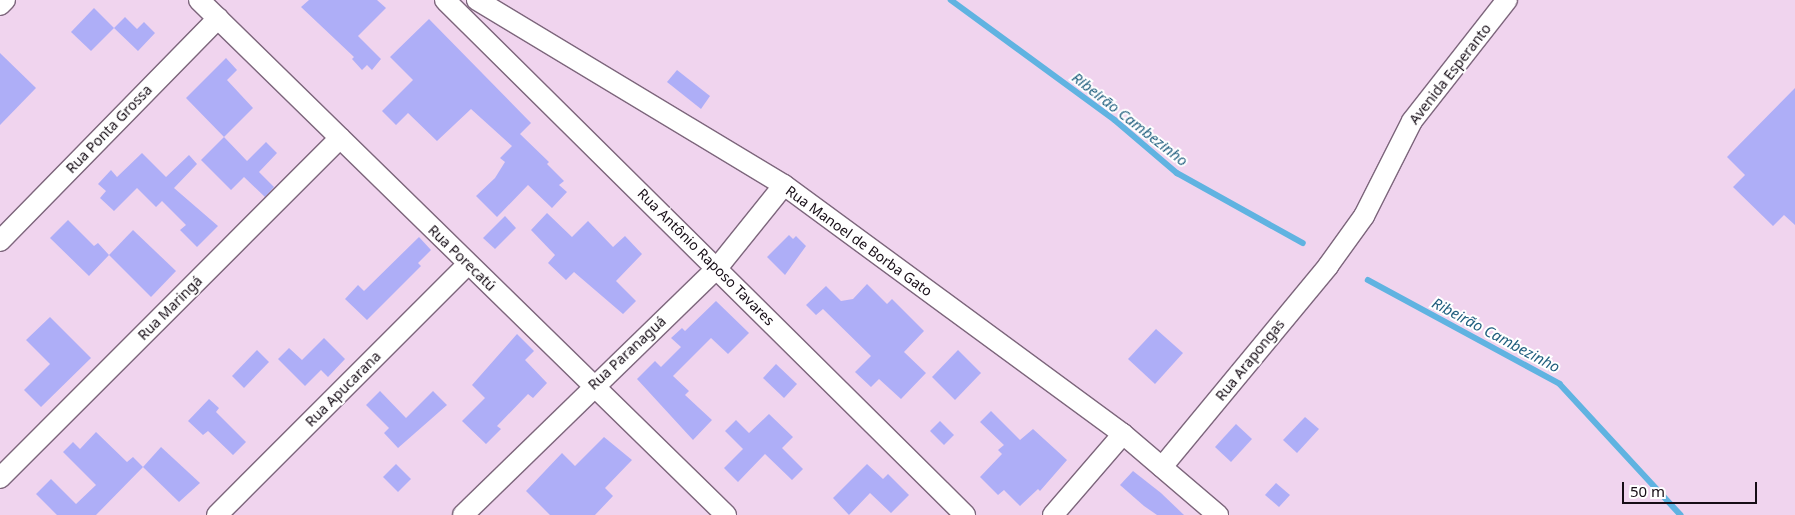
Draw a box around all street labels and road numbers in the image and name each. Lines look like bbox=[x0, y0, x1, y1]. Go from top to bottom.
street label: Avenida Esperanto bbox=[1406, 20, 1494, 128]
street label: Rua Ponta Grossa bbox=[63, 81, 155, 177]
street label: Rua Manoel de Borba Gato bbox=[783, 182, 935, 300]
street label: Rua Antônio Raposo Tavares bbox=[634, 185, 778, 329]
street label: Rua Porecatú bbox=[425, 222, 499, 294]
street label: Rua Maringá bbox=[134, 272, 206, 344]
street label: Rua Paranaguá bbox=[585, 313, 669, 393]
street label: Rua Arapongas bbox=[1212, 316, 1288, 404]
street label: Rua Apucarana bbox=[302, 348, 384, 430]

